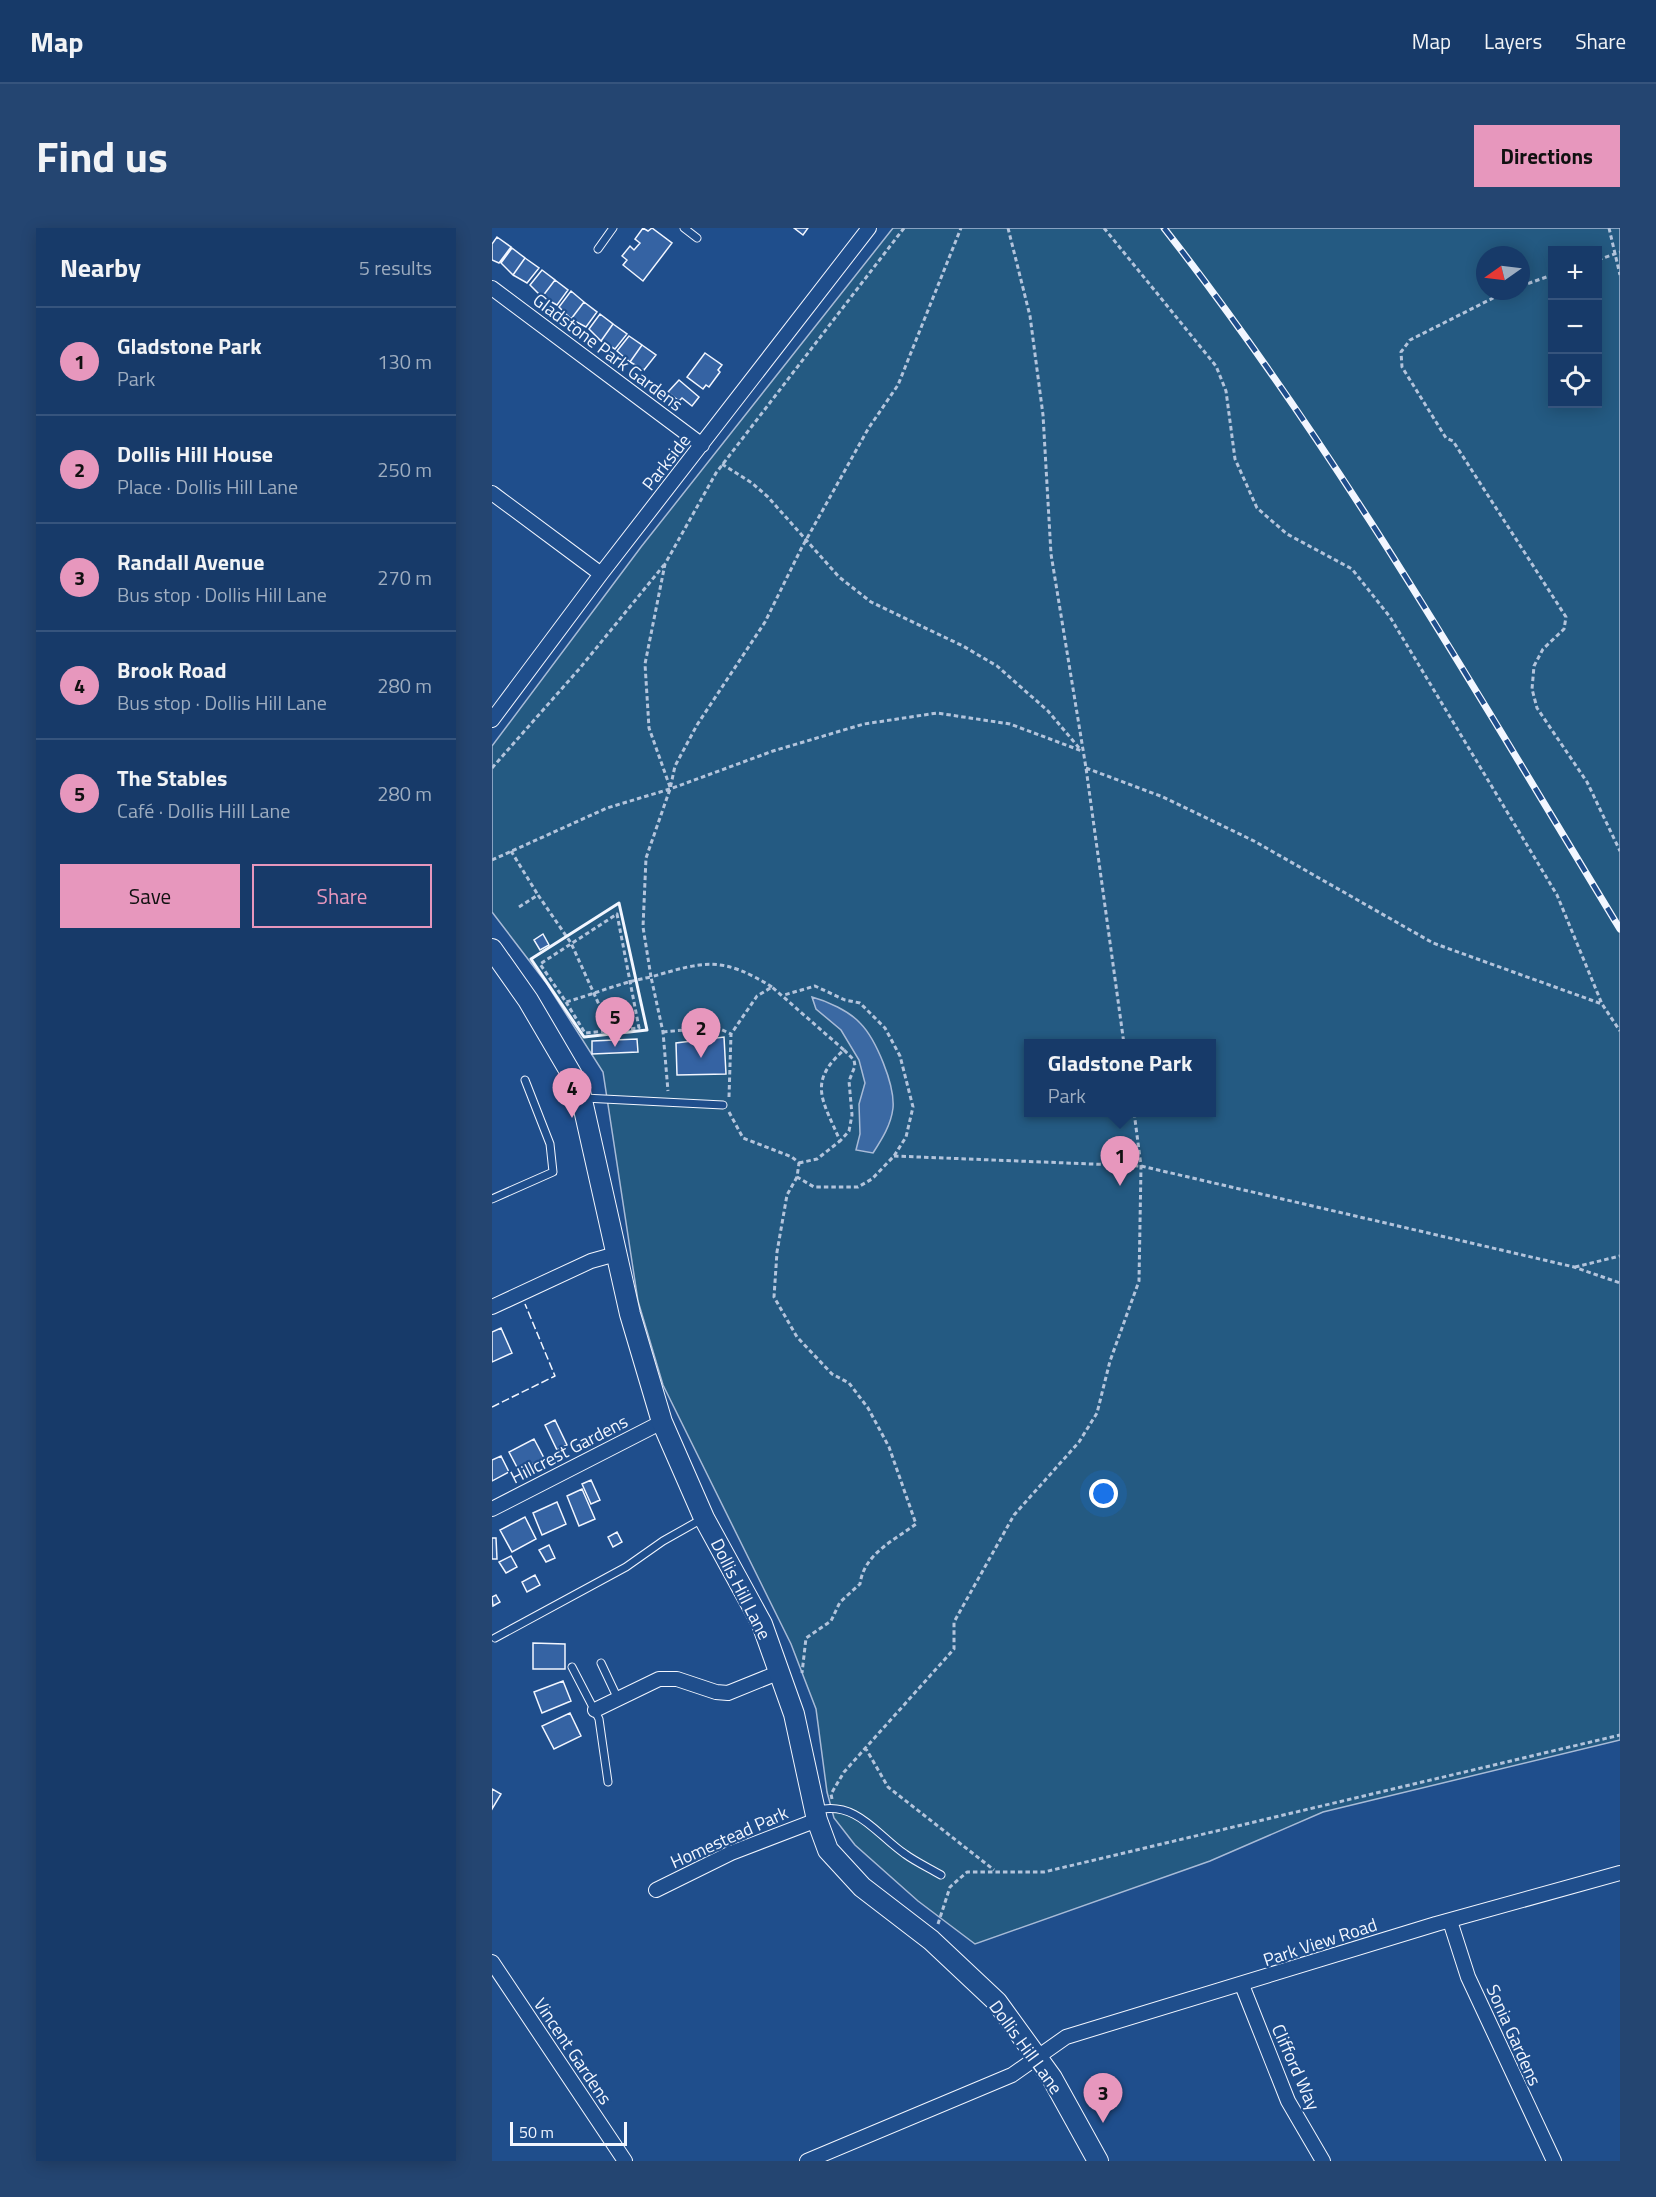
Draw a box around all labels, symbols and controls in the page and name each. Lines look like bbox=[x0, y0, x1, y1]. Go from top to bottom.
text: Map bbox=[30, 20, 84, 63]
text: Map bbox=[1412, 25, 1451, 57]
text: Layers bbox=[1484, 25, 1542, 57]
text: Share bbox=[1575, 25, 1626, 57]
text: Find us bbox=[36, 124, 168, 188]
button: Directions bbox=[1474, 125, 1620, 187]
north arrow bbox=[1476, 246, 1530, 300]
map controls bbox=[1548, 246, 1602, 408]
button: + bbox=[1548, 246, 1602, 300]
text: Nearby bbox=[60, 248, 141, 287]
text: 5 results bbox=[359, 252, 432, 283]
street label: Gladstone Park Gardens bbox=[527, 286, 689, 418]
button: − bbox=[1548, 300, 1602, 354]
text: Gladstone Park bbox=[117, 329, 262, 363]
text: 1 bbox=[74, 346, 85, 377]
text: 130 m bbox=[377, 346, 432, 377]
button: locate bbox=[1548, 354, 1602, 408]
text: Park bbox=[117, 363, 155, 394]
street label: Parkside bbox=[635, 428, 697, 496]
text: Dollis Hill House bbox=[117, 437, 273, 471]
text: 2 bbox=[74, 454, 85, 485]
text: 250 m bbox=[377, 454, 432, 485]
text: Place · Dollis Hill Lane bbox=[117, 471, 298, 502]
text: Randall Avenue bbox=[117, 545, 265, 579]
text: 3 bbox=[74, 562, 85, 593]
text: 270 m bbox=[377, 562, 432, 593]
text: Bus stop · Dollis Hill Lane bbox=[117, 579, 327, 610]
text: Brook Road bbox=[117, 653, 227, 687]
text: 4 bbox=[74, 670, 85, 701]
text: 280 m bbox=[377, 670, 432, 701]
text: Bus stop · Dollis Hill Lane bbox=[117, 687, 327, 718]
text: The Stables bbox=[117, 761, 227, 795]
text: 5 bbox=[74, 778, 85, 809]
text: 280 m bbox=[377, 778, 432, 809]
text: Café · Dollis Hill Lane bbox=[117, 795, 290, 826]
button: Save bbox=[60, 864, 240, 928]
button: Share bbox=[252, 864, 432, 928]
pin: 5 bbox=[596, 998, 634, 1047]
pin: 2 bbox=[682, 1008, 720, 1058]
popup bbox=[1024, 1039, 1216, 1117]
text: Gladstone Park bbox=[1048, 1046, 1192, 1080]
pin: 4 bbox=[552, 1068, 592, 1118]
text: Park bbox=[1048, 1080, 1086, 1111]
pin: 1 bbox=[1100, 1136, 1140, 1186]
street label: Hillcrest Gardens bbox=[505, 1408, 633, 1490]
your location bbox=[1089, 1479, 1118, 1508]
street label: Dollis Hill Lane bbox=[704, 1534, 778, 1644]
street label: Homestead Park bbox=[666, 1799, 793, 1875]
street label: Park View Road bbox=[1259, 1911, 1381, 1973]
street label: Sonia Gardens bbox=[1480, 1980, 1548, 2090]
street label: Vincent Gardens bbox=[527, 1992, 619, 2110]
street label: Dollis Hill Lane bbox=[983, 1994, 1069, 2100]
street label: Clifford Way bbox=[1265, 2020, 1327, 2115]
pin: 3 bbox=[1084, 2074, 1122, 2123]
scale bar bbox=[510, 2119, 627, 2146]
text: 50 m bbox=[519, 2120, 554, 2144]

